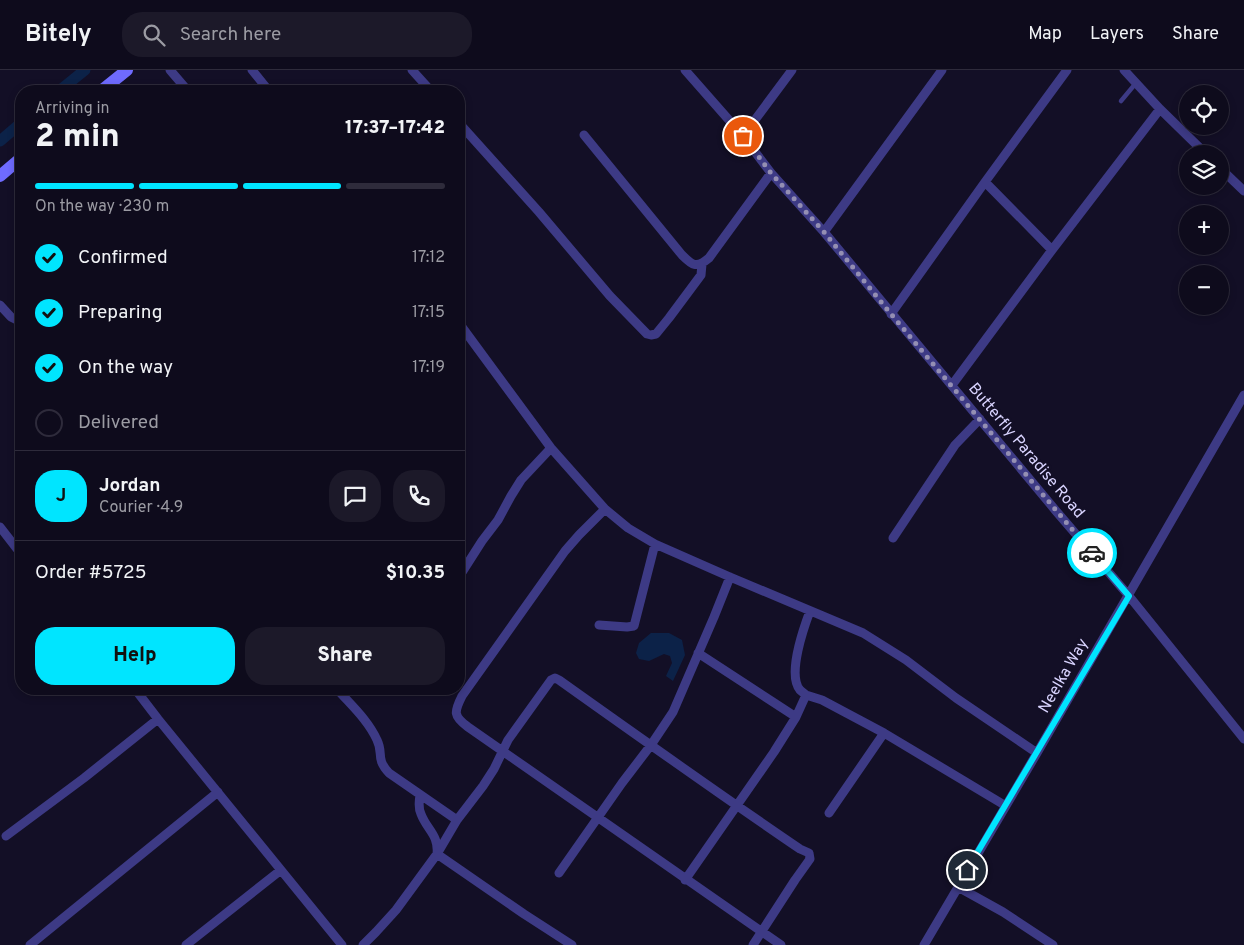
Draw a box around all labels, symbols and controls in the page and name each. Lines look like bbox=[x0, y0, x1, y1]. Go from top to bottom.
search box bbox=[122, 12, 472, 57]
text: Bitely bbox=[25, 20, 92, 50]
icon: search bbox=[140, 21, 168, 49]
text: Search here bbox=[180, 23, 281, 47]
text: Map bbox=[1028, 23, 1062, 46]
text: Layers bbox=[1090, 23, 1144, 46]
text: Share bbox=[1172, 23, 1219, 46]
map controls bbox=[1179, 85, 1229, 315]
button: locate bbox=[1179, 85, 1229, 135]
text: Arriving in bbox=[35, 99, 110, 119]
pin bbox=[722, 115, 764, 157]
text: 17:37–17:42 bbox=[345, 116, 445, 140]
text: 2 min bbox=[35, 118, 120, 158]
icon: bag bbox=[729, 122, 757, 150]
button: layers bbox=[1179, 145, 1229, 195]
text: On the way · 230 m bbox=[35, 197, 169, 217]
button: + bbox=[1179, 205, 1229, 255]
icon: check bbox=[35, 244, 63, 272]
text: Confirmed bbox=[78, 246, 168, 270]
text: 17:12 bbox=[412, 248, 445, 268]
button: − bbox=[1179, 265, 1229, 315]
icon: check bbox=[35, 299, 63, 327]
text: Preparing bbox=[78, 301, 162, 325]
text: 17:15 bbox=[412, 303, 445, 323]
icon: check bbox=[35, 354, 63, 382]
text: On the way bbox=[78, 356, 173, 380]
text: 17:19 bbox=[412, 358, 445, 378]
street label: Butterfly Paradise Road bbox=[963, 379, 1089, 523]
text: Delivered bbox=[78, 411, 159, 435]
button: chat bbox=[329, 470, 381, 522]
button: phone bbox=[393, 470, 445, 522]
text: Jordan bbox=[99, 474, 161, 498]
text: J bbox=[56, 484, 66, 508]
text: Courier · 4.9 bbox=[99, 498, 183, 518]
courier bbox=[1067, 528, 1117, 578]
icon: car bbox=[1078, 539, 1106, 567]
text: Order #5725 bbox=[35, 561, 146, 585]
text: $10.35 bbox=[386, 561, 445, 585]
button: Help bbox=[35, 627, 235, 685]
button: Share bbox=[245, 627, 445, 685]
street label: Neelka Way bbox=[1035, 635, 1093, 717]
pin bbox=[946, 849, 988, 891]
icon: home bbox=[953, 856, 981, 884]

